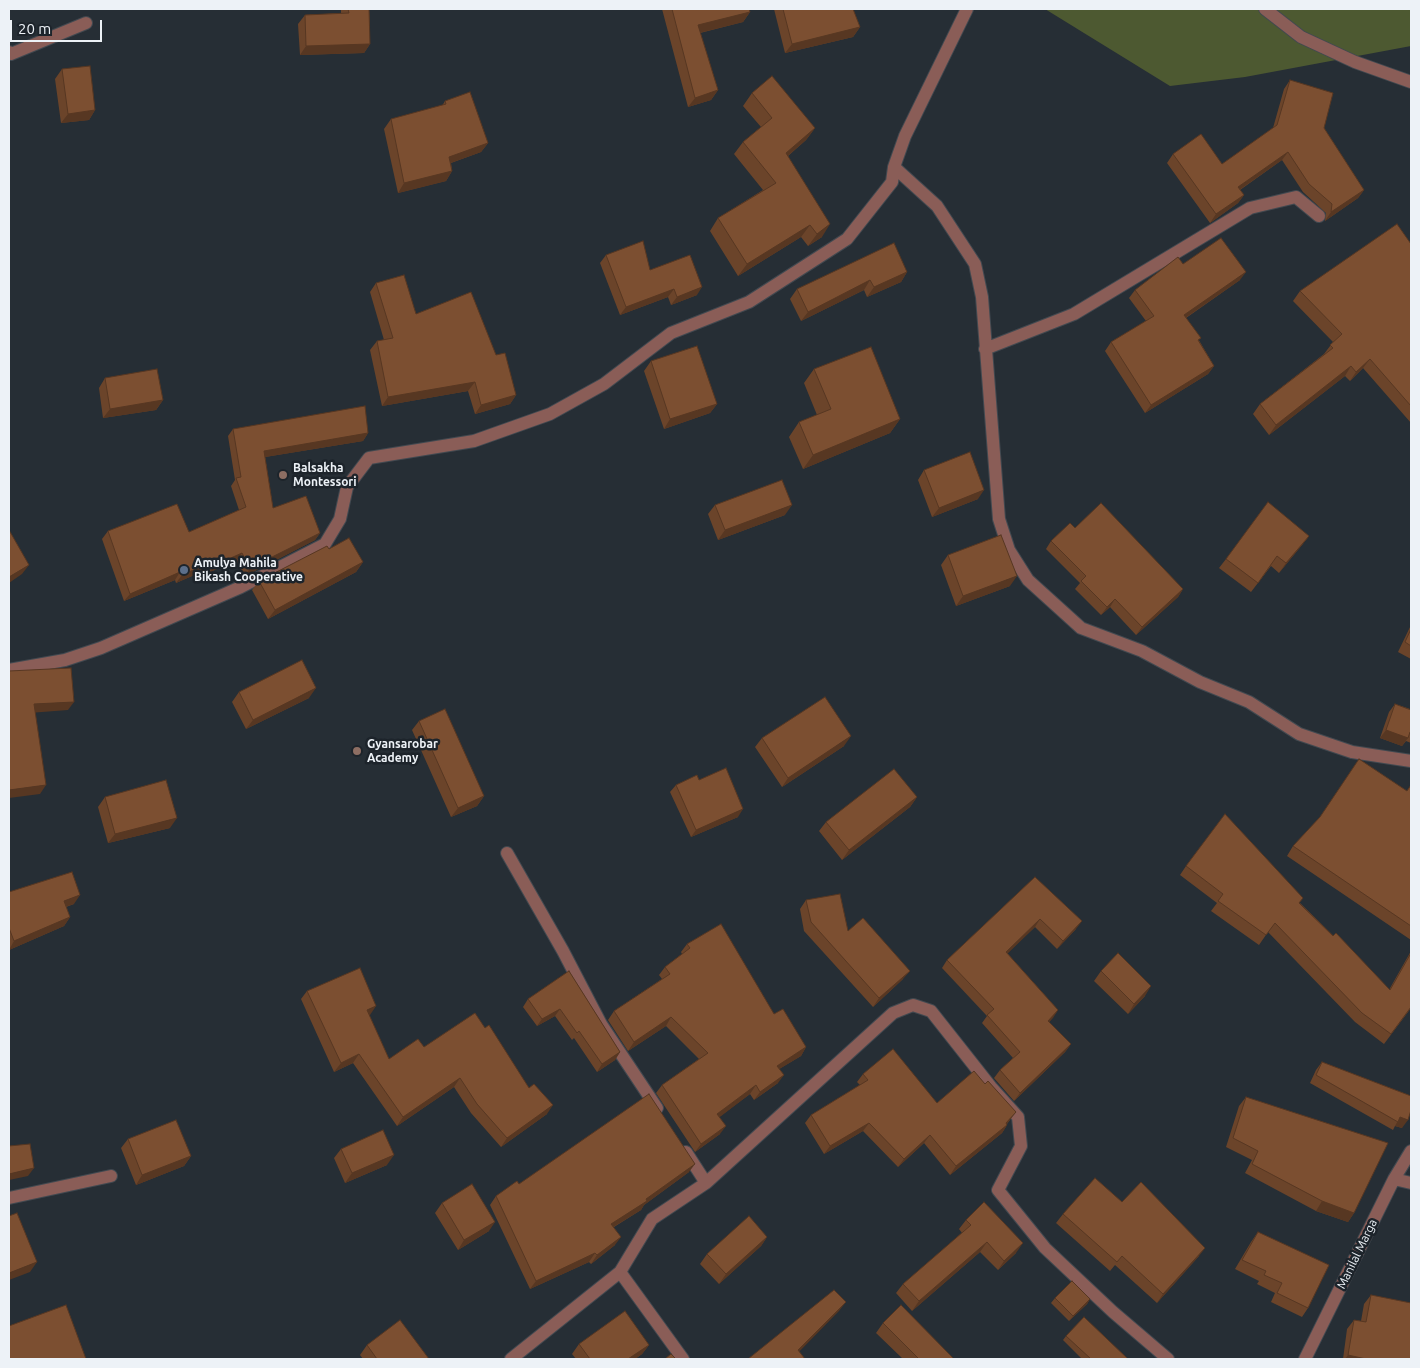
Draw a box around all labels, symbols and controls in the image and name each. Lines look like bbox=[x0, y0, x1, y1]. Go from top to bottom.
scale bar bbox=[12, 10, 105, 42]
text: 20 m bbox=[18, 20, 51, 37]
place label: Balsakha Montessori bbox=[293, 461, 357, 489]
marker: Balsakha Montessori bbox=[277, 469, 289, 481]
place label: Amulya Mahila Bikash Cooperative bbox=[194, 556, 303, 584]
marker: Amulya Mahila Bikash Cooperative bbox=[178, 564, 190, 576]
place label: Gyansarobar Academy bbox=[367, 737, 438, 765]
marker: Gyansarobar Academy bbox=[351, 745, 363, 757]
street label: Manilal Marga bbox=[1334, 1217, 1380, 1291]

